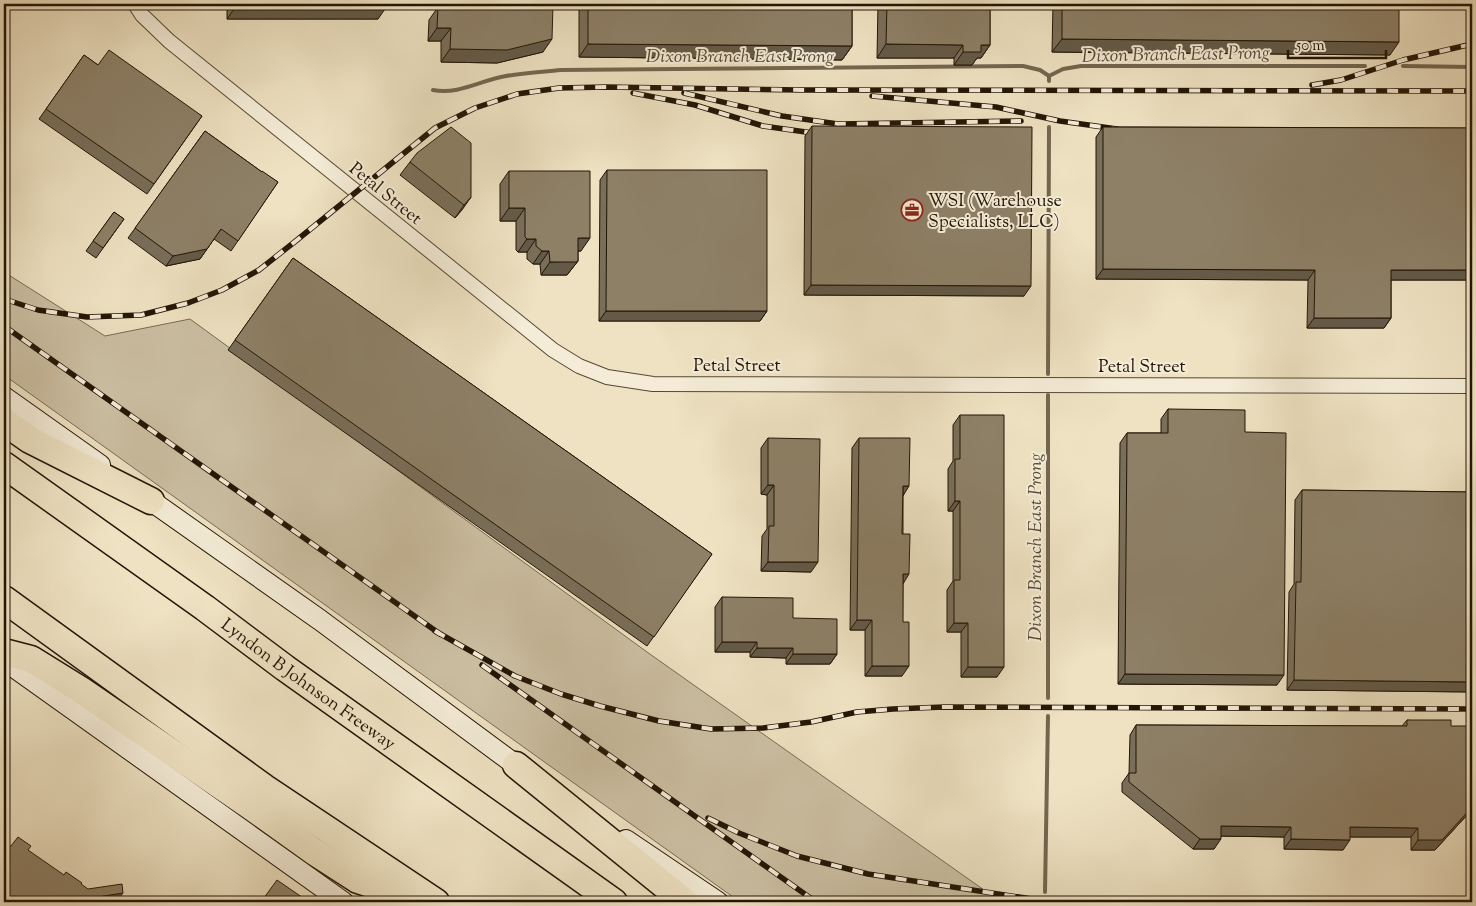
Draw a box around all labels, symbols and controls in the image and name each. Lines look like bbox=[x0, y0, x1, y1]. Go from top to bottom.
scale bar bbox=[1288, 28, 1386, 60]
text: 50 m bbox=[1295, 36, 1325, 57]
water label: Dixon Branch East Prong bbox=[1082, 40, 1271, 71]
water label: Dixon Branch East Prong bbox=[646, 44, 834, 71]
street label: Petal Street bbox=[343, 157, 427, 232]
place label: WSI (Warehouse Specialists, LLC) bbox=[928, 189, 1062, 236]
office icon: WSI (Warehouse Specialists, LLC) bbox=[900, 198, 924, 222]
street label: Petal Street bbox=[693, 354, 781, 380]
street label: Petal Street bbox=[1098, 355, 1186, 381]
water label: Dixon Branch East Prong bbox=[1023, 453, 1050, 641]
street label: Lyndon B Johnson Freeway bbox=[214, 613, 400, 758]

